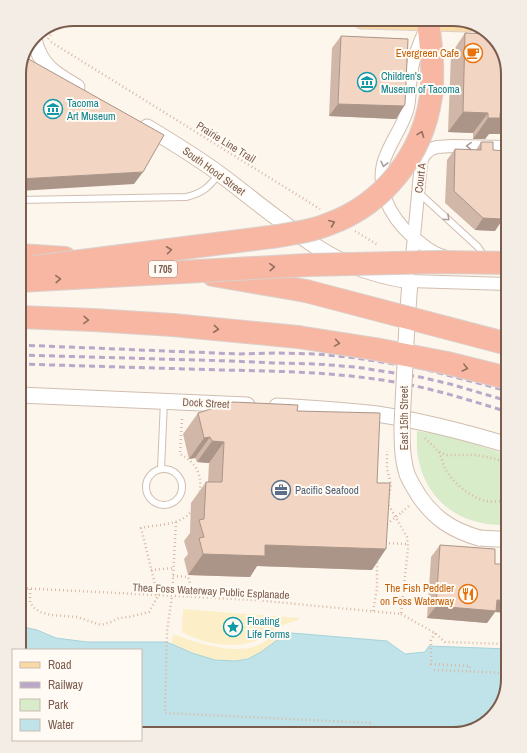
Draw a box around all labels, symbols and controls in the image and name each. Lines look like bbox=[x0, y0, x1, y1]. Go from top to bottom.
cafe icon: Evergreen Cafe bbox=[462, 42, 484, 64]
place label: Evergreen Cafe bbox=[396, 46, 459, 60]
place label: Children's Museum of Tacoma bbox=[381, 69, 460, 96]
museum icon: Children's Museum of Tacoma bbox=[356, 71, 378, 93]
place label: Tacoma Art Museum bbox=[66, 96, 116, 123]
museum icon: Tacoma Art Museum bbox=[42, 98, 64, 120]
street label: Prairie Line Trail bbox=[194, 118, 258, 166]
one-way arrow bbox=[417, 130, 425, 137]
one-way arrow bbox=[466, 142, 472, 151]
street label: South Hood Street bbox=[180, 144, 249, 199]
one-way arrow bbox=[381, 161, 389, 167]
street label: Court A bbox=[411, 161, 429, 194]
one-way arrow bbox=[442, 214, 450, 221]
one-way arrow bbox=[327, 220, 335, 228]
one-way arrow bbox=[166, 246, 172, 255]
road number: I 705 bbox=[149, 261, 177, 277]
one-way arrow bbox=[269, 263, 275, 271]
one-way arrow bbox=[55, 275, 61, 283]
one-way arrow bbox=[83, 316, 89, 324]
one-way arrow bbox=[213, 325, 219, 334]
one-way arrow bbox=[334, 338, 340, 347]
one-way arrow bbox=[461, 363, 468, 371]
street label: East 15th Street bbox=[397, 385, 411, 450]
street label: Dock Street bbox=[182, 395, 230, 411]
office icon: Pacific Seafood bbox=[270, 479, 292, 501]
place label: Pacific Seafood bbox=[295, 483, 359, 497]
street label: Thea Foss Waterway Public Esplanade bbox=[132, 580, 290, 602]
place label: The Fish Peddler on Foss Waterway bbox=[380, 581, 454, 608]
restaurant icon: The Fish Peddler on Foss Waterway bbox=[457, 583, 479, 605]
place label: Floating Life Forms bbox=[247, 614, 290, 641]
place icon: Floating Life Forms bbox=[222, 616, 244, 638]
legend bbox=[12, 649, 142, 741]
text: Road bbox=[48, 657, 72, 673]
text: Railway bbox=[48, 677, 83, 693]
text: Park bbox=[48, 697, 68, 713]
text: Water bbox=[48, 717, 75, 733]

